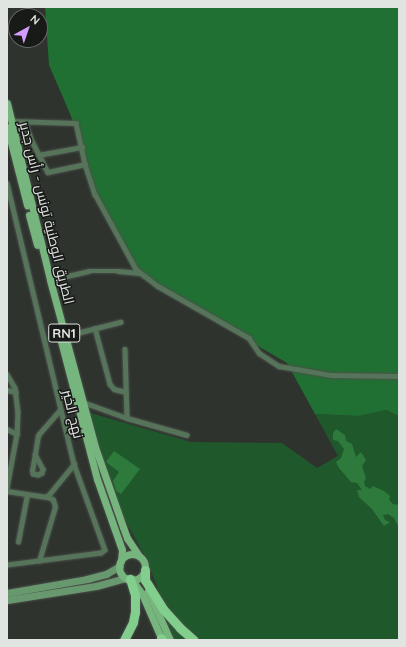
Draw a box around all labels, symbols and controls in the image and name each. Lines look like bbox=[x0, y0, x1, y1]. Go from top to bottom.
north arrow bbox=[8, 8, 48, 48]
text: N bbox=[27, 12, 43, 28]
street label: الطريق الوطنية تونس - رأس جدير bbox=[16, 120, 78, 306]
road number: RN1 bbox=[48, 322, 80, 344]
street label: نهج الخير bbox=[59, 388, 87, 440]

